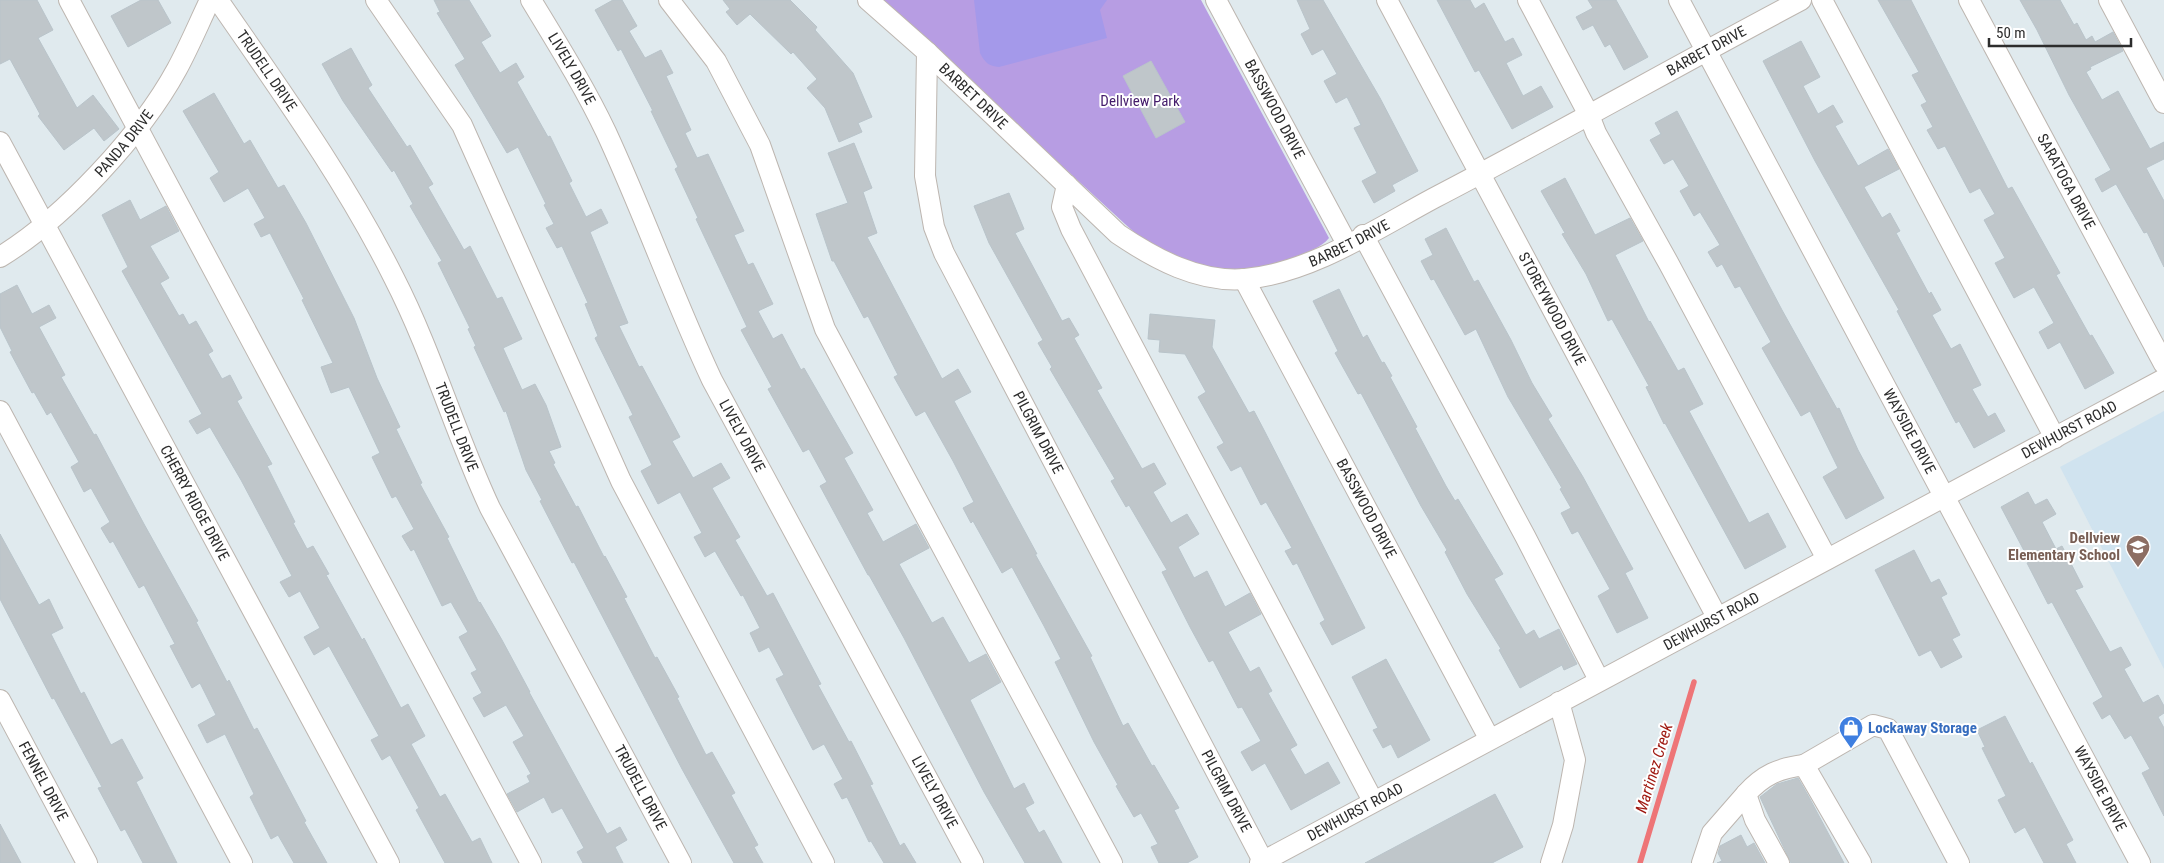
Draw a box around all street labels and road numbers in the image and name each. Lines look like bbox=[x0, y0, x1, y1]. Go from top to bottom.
street label: BARBET DRIVE bbox=[1664, 22, 1749, 80]
street label: TRUDELL DRIVE bbox=[233, 27, 301, 115]
street label: LIVELY DRIVE bbox=[544, 30, 599, 108]
street label: BASSWOOD DRIVE bbox=[1241, 56, 1309, 162]
street label: BARBET DRIVE bbox=[935, 59, 1011, 133]
street label: PANDA DRIVE bbox=[91, 106, 157, 181]
street label: SARATOGA DRIVE bbox=[2033, 131, 2099, 233]
street label: BARBET DRIVE bbox=[1306, 216, 1393, 271]
street label: STOREYWOOD DRIVE bbox=[1515, 249, 1590, 368]
street label: TRUDELL DRIVE bbox=[431, 380, 482, 474]
street label: WAYSIDE DRIVE bbox=[1879, 386, 1939, 477]
street label: PILGRIM DRIVE bbox=[1009, 388, 1067, 477]
street label: LIVELY DRIVE bbox=[715, 396, 769, 475]
street label: DEWHURST ROAD bbox=[2018, 397, 2120, 463]
street label: CHERRY RIDGE DRIVE bbox=[156, 442, 233, 564]
street label: BASSWOOD DRIVE bbox=[1333, 456, 1400, 561]
street label: DEWHURST ROAD bbox=[1660, 588, 1762, 654]
street label: FENNEL DRIVE bbox=[15, 738, 72, 824]
street label: TRUDELL DRIVE bbox=[610, 742, 671, 833]
street label: WAYSIDE DRIVE bbox=[2070, 743, 2130, 834]
street label: PILGRIM DRIVE bbox=[1197, 747, 1255, 835]
street label: LIVELY DRIVE bbox=[908, 753, 962, 831]
street label: DEWHURST ROAD bbox=[1304, 779, 1406, 845]

